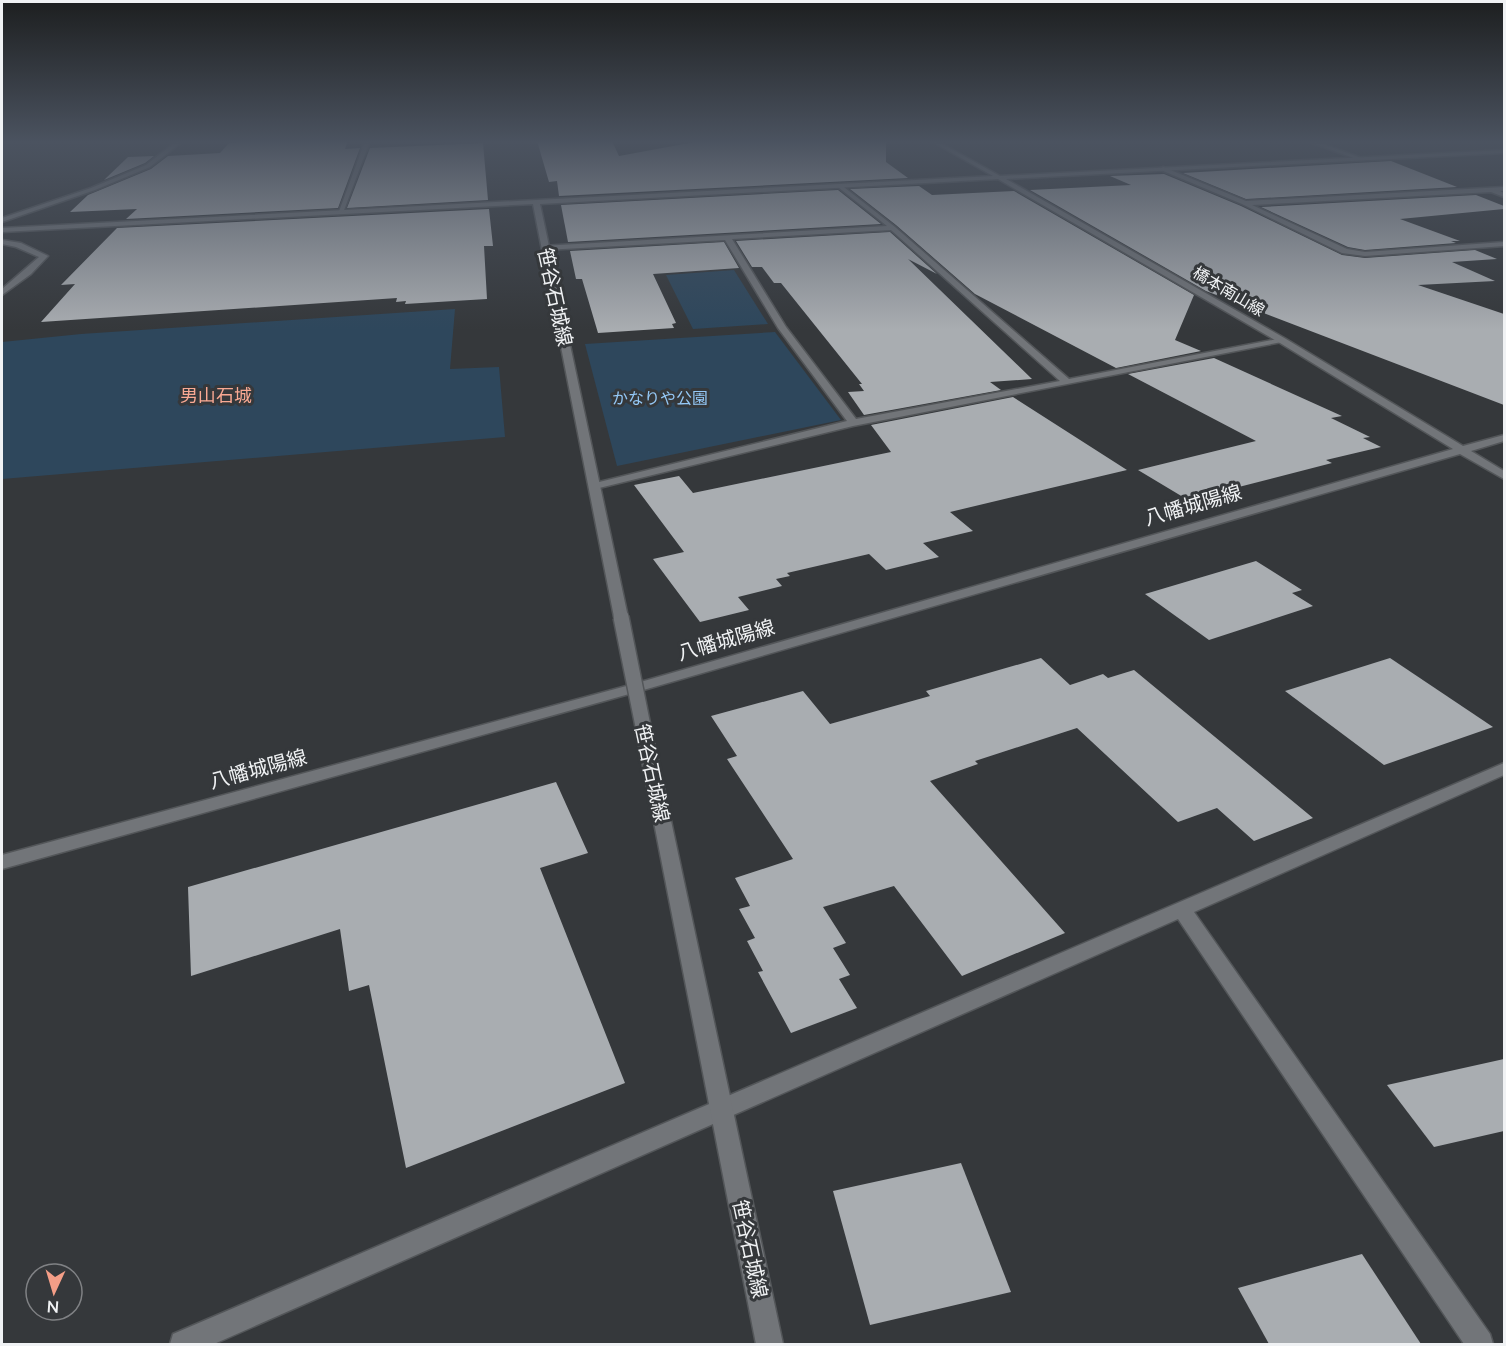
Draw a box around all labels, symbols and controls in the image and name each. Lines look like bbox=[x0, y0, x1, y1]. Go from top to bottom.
street label: 笹谷石城線 bbox=[534, 245, 578, 348]
street label: 橋本南山線 bbox=[1190, 262, 1268, 319]
district label: 男山石城 bbox=[180, 384, 252, 406]
park label: かなりや公園 bbox=[612, 388, 708, 407]
street label: 八幡城陽線 bbox=[1141, 479, 1244, 529]
street label: 八幡城陽線 bbox=[674, 614, 777, 664]
street label: 笹谷石城線 bbox=[631, 721, 675, 824]
street label: 八幡城陽線 bbox=[206, 744, 309, 793]
street label: 笹谷石城線 bbox=[729, 1197, 773, 1300]
north arrow bbox=[24, 1262, 84, 1322]
text: N bbox=[46, 1298, 60, 1317]

